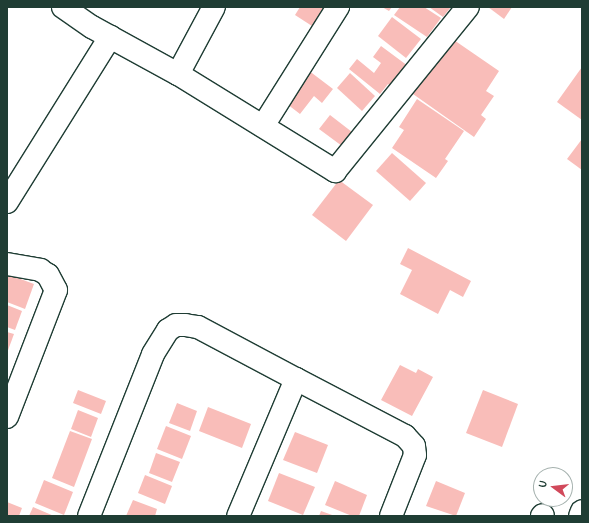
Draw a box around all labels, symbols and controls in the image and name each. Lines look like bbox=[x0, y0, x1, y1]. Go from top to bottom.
north arrow bbox=[533, 467, 573, 507]
text: U bbox=[535, 479, 550, 489]

